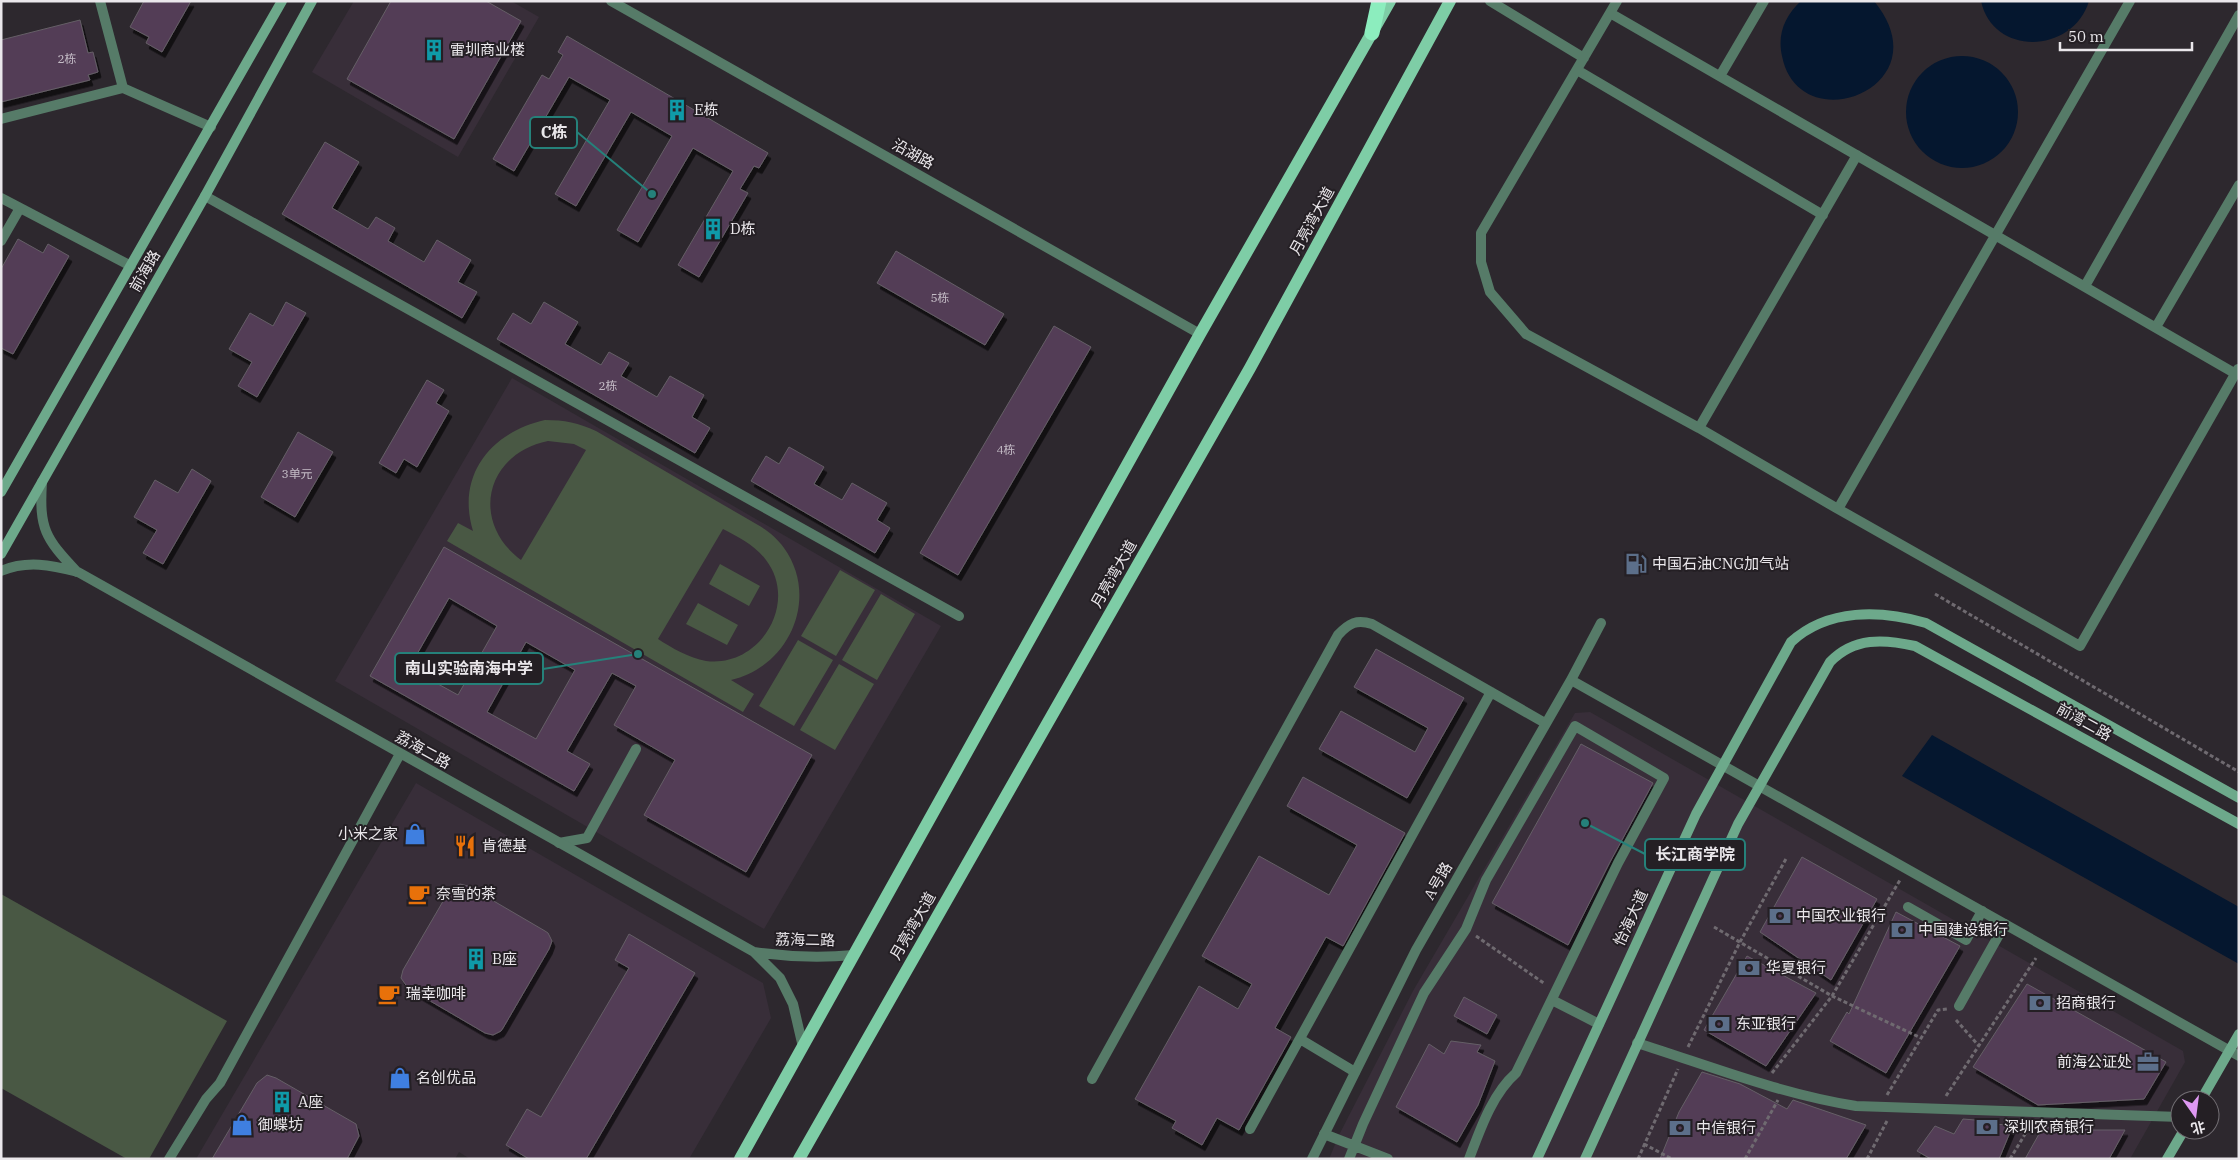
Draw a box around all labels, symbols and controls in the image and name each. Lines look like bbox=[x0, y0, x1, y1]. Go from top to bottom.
scale bar bbox=[2060, 20, 2192, 52]
text: 50 m bbox=[2068, 27, 2104, 46]
building icon: 雷圳商业楼 bbox=[421, 37, 447, 63]
place label: 雷圳商业楼 bbox=[450, 40, 525, 59]
house number: 2栋 bbox=[57, 51, 77, 66]
building icon: E栋 bbox=[664, 97, 690, 123]
place label: E栋 bbox=[694, 100, 719, 119]
callout: C栋 bbox=[530, 117, 577, 148]
text: C栋 bbox=[541, 122, 567, 142]
street label: 沿湖路 bbox=[889, 134, 938, 173]
street label: 月亮湾大道 bbox=[1285, 183, 1338, 258]
building icon: D栋 bbox=[700, 216, 726, 242]
place label: D栋 bbox=[730, 219, 756, 238]
street label: 前海路 bbox=[125, 247, 164, 295]
house number: 5栋 bbox=[930, 290, 950, 305]
house number: 2栋 bbox=[598, 378, 618, 393]
house number: 4栋 bbox=[996, 442, 1016, 457]
house number: 3单元 bbox=[281, 466, 313, 481]
street label: 月亮湾大道 bbox=[1087, 537, 1141, 611]
fuel station icon: 中国石油CNG加气站 bbox=[1623, 551, 1649, 577]
place label: 中国石油CNG加气站 bbox=[1652, 554, 1789, 573]
callout: 南山实验南海中学 bbox=[395, 653, 543, 684]
text: 南山实验南海中学 bbox=[405, 658, 533, 678]
street label: 前湾二路 bbox=[2053, 699, 2115, 744]
street label: 荔海二路 bbox=[392, 727, 454, 772]
shop icon: 小米之家 bbox=[402, 821, 428, 847]
place label: 小米之家 bbox=[338, 824, 398, 843]
restaurant icon: 肯德基 bbox=[452, 833, 478, 859]
place label: 肯德基 bbox=[482, 836, 527, 855]
callout: 长江商学院 bbox=[1645, 839, 1745, 870]
text: 长江商学院 bbox=[1655, 844, 1735, 864]
street label: A号路 bbox=[1419, 859, 1456, 903]
cafe icon: 奈雪的茶 bbox=[406, 881, 432, 907]
place label: 奈雪的茶 bbox=[436, 884, 496, 903]
street label: 怡海大道 bbox=[1609, 887, 1652, 949]
street label: 月亮湾大道 bbox=[886, 889, 940, 963]
bank icon: 中国农业银行 bbox=[1767, 903, 1793, 929]
place label: 中国农业银行 bbox=[1796, 906, 1886, 925]
bank icon: 中国建设银行 bbox=[1889, 917, 1915, 943]
place label: 中国建设银行 bbox=[1918, 920, 2008, 939]
street label: 荔海二路 bbox=[775, 929, 835, 950]
building icon: B座 bbox=[463, 946, 489, 972]
place label: B座 bbox=[492, 949, 517, 968]
bank icon: 华夏银行 bbox=[1736, 955, 1762, 981]
place label: 华夏银行 bbox=[1766, 958, 1826, 977]
cafe icon: 瑞幸咖啡 bbox=[376, 981, 402, 1007]
place label: 瑞幸咖啡 bbox=[406, 984, 466, 1003]
bank icon: 招商银行 bbox=[2027, 990, 2053, 1016]
place label: 招商银行 bbox=[2056, 993, 2116, 1012]
bank icon: 东亚银行 bbox=[1706, 1011, 1732, 1037]
place label: 东亚银行 bbox=[1736, 1014, 1796, 1033]
office icon: 前海公证处 bbox=[2135, 1049, 2161, 1075]
place label: 前海公证处 bbox=[2057, 1052, 2132, 1071]
shop icon: 名创优品 bbox=[387, 1065, 413, 1091]
place label: 名创优品 bbox=[416, 1068, 476, 1087]
building icon: A座 bbox=[269, 1089, 295, 1115]
north arrow bbox=[2170, 1090, 2220, 1140]
place label: A座 bbox=[298, 1092, 323, 1111]
shop icon: 御蝶坊 bbox=[229, 1112, 255, 1138]
bank icon: 深圳农商银行 bbox=[1974, 1114, 2000, 1140]
place label: 御蝶坊 bbox=[258, 1115, 303, 1134]
bank icon: 中信银行 bbox=[1667, 1115, 1693, 1141]
place label: 深圳农商银行 bbox=[2004, 1117, 2094, 1136]
text: 北 bbox=[2189, 1117, 2207, 1138]
place label: 中信银行 bbox=[1696, 1118, 1756, 1137]

